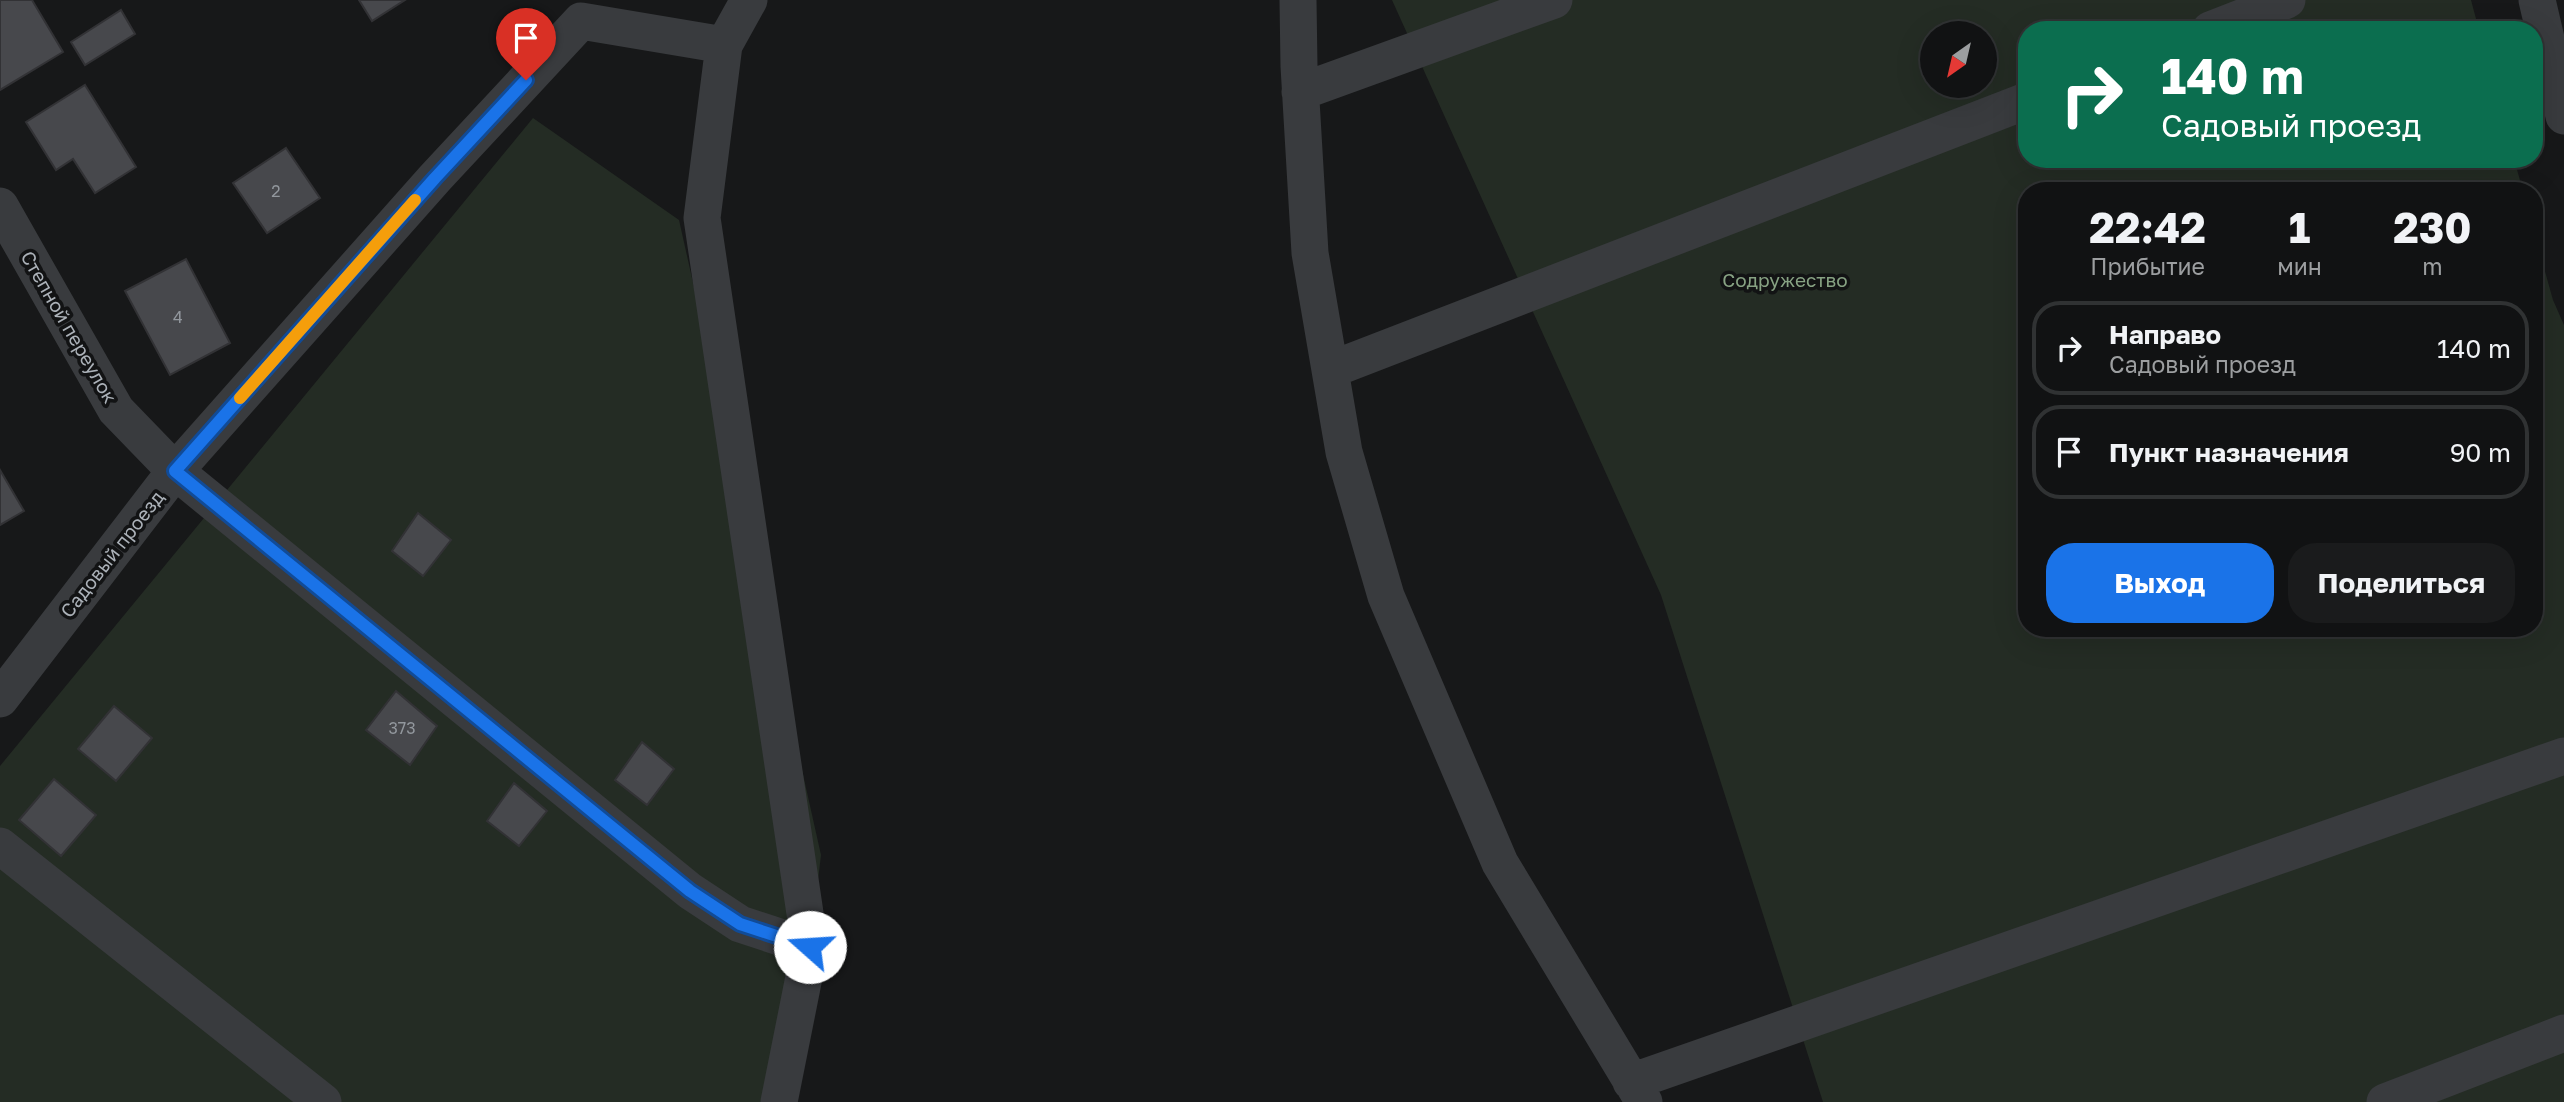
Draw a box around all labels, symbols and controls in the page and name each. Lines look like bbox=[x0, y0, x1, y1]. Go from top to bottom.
pin bbox=[496, 8, 556, 80]
icon: arrive bbox=[507, 19, 545, 57]
north arrow bbox=[1920, 21, 1997, 98]
map controls bbox=[1920, 21, 1997, 98]
text: 140 m bbox=[2161, 46, 2304, 105]
icon: right bbox=[2046, 49, 2137, 140]
text: Садовый проезд bbox=[2161, 106, 2421, 144]
house number: 2 bbox=[271, 181, 281, 201]
text: 22:42 bbox=[2089, 202, 2206, 252]
text: 1 bbox=[2289, 202, 2310, 252]
text: 230 bbox=[2393, 202, 2472, 252]
street label: Степной переулок bbox=[16, 246, 122, 407]
text: Прибытие bbox=[2090, 252, 2205, 280]
text: мин bbox=[2277, 252, 2322, 280]
text: m bbox=[2422, 252, 2443, 280]
park label: Содружество bbox=[1722, 268, 1848, 291]
house number: 4 bbox=[173, 307, 183, 327]
text: Направо bbox=[2109, 319, 2221, 350]
icon: right bbox=[2050, 329, 2088, 367]
text: 140 m bbox=[2437, 333, 2511, 364]
text: Садовый проезд bbox=[2109, 350, 2296, 378]
icon: arrive bbox=[2050, 433, 2088, 471]
text: Пункт назначения bbox=[2109, 437, 2349, 468]
text: 90 m bbox=[2450, 437, 2511, 468]
street label: Садовый проезд bbox=[55, 485, 169, 622]
button: Выход bbox=[2046, 543, 2274, 623]
button: Поделиться bbox=[2288, 543, 2515, 623]
house number: 373 bbox=[388, 718, 416, 738]
position arrow bbox=[773, 910, 847, 984]

